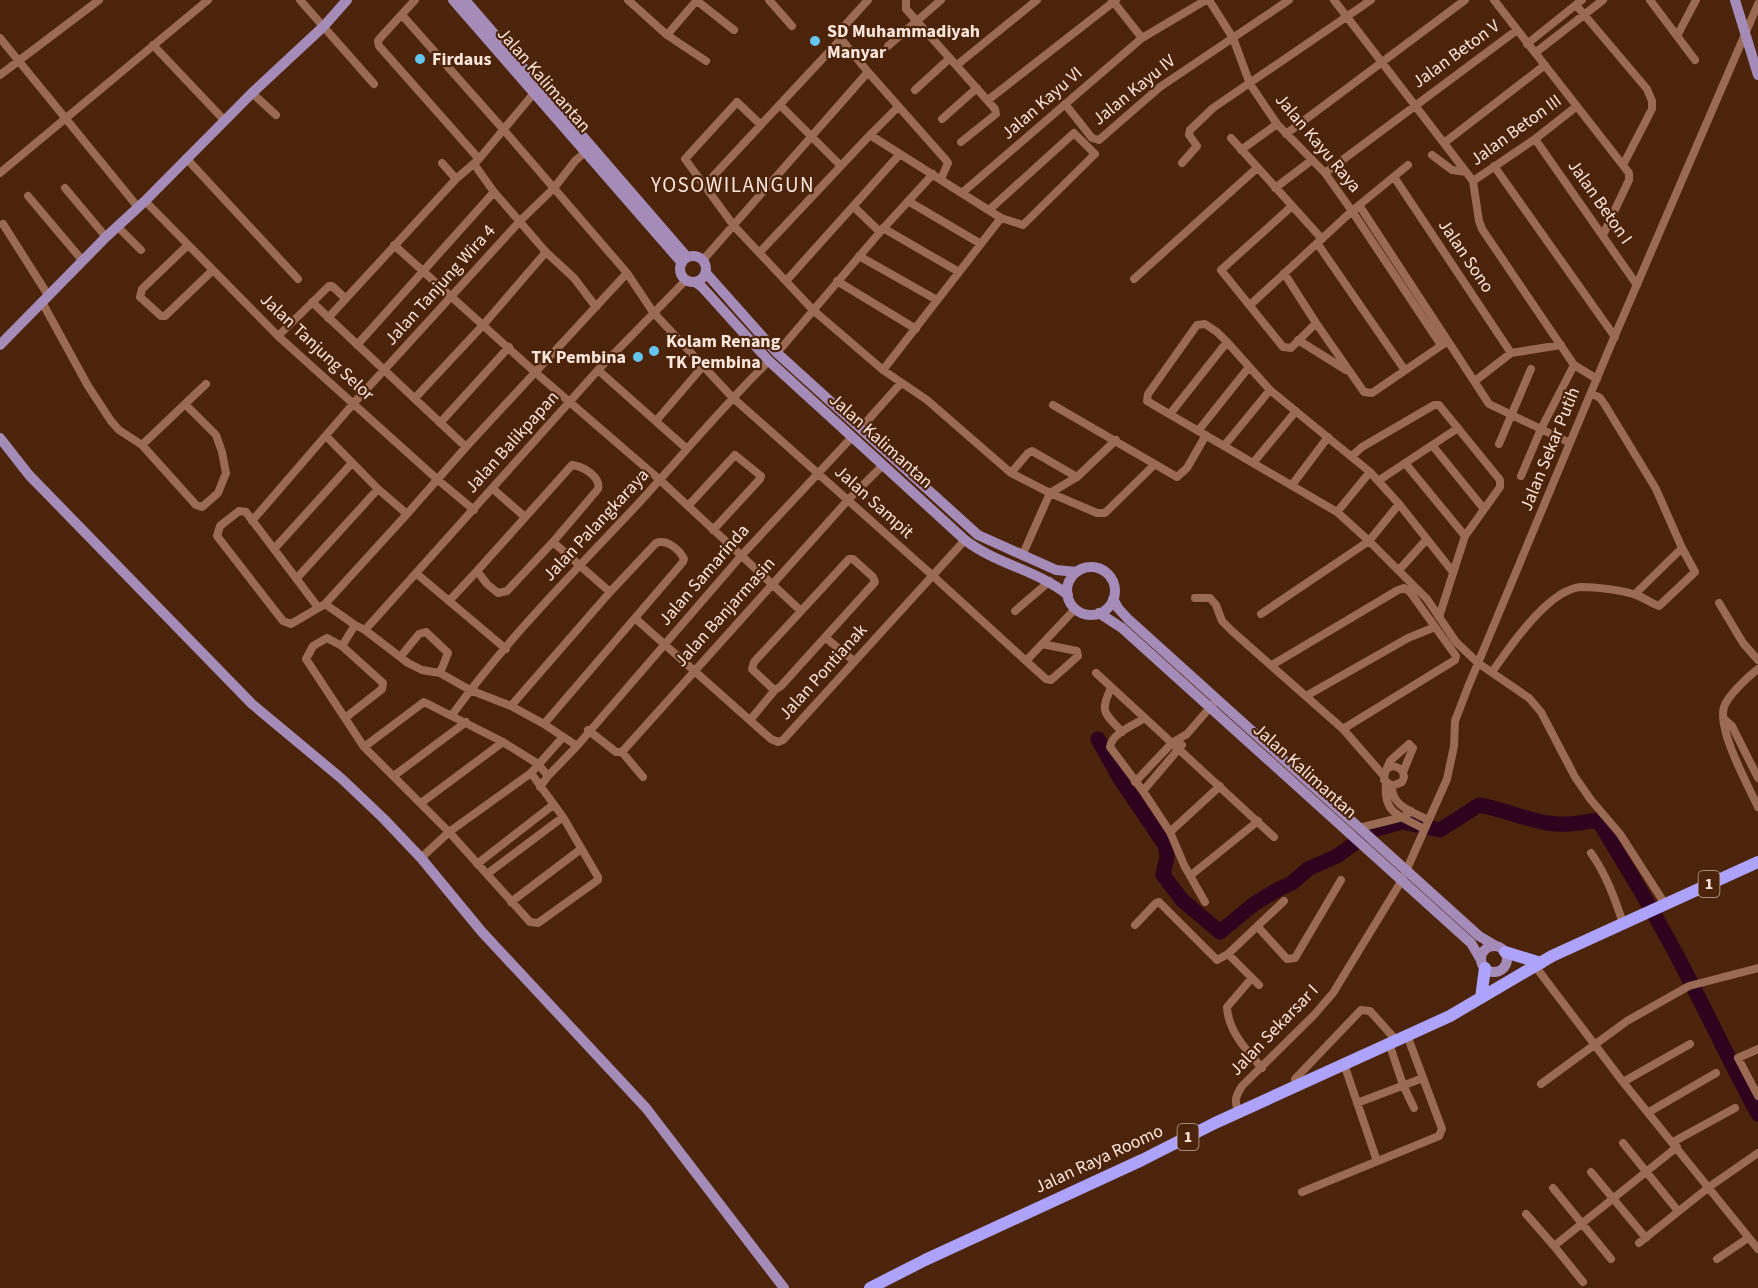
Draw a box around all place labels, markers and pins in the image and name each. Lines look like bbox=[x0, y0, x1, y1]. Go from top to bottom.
place label: SD Muhammadiyah Manyar bbox=[827, 19, 980, 65]
marker: SD Muhammadiyah Manyar bbox=[808, 34, 822, 48]
place label: Firdaus bbox=[432, 47, 491, 72]
marker: Firdaus bbox=[413, 52, 427, 66]
place label: Kolam Renang TK Pembina bbox=[666, 329, 781, 375]
marker: Kolam Renang TK Pembina bbox=[647, 344, 661, 358]
place label: TK Pembina bbox=[531, 345, 626, 370]
marker: TK Pembina bbox=[631, 350, 645, 364]

